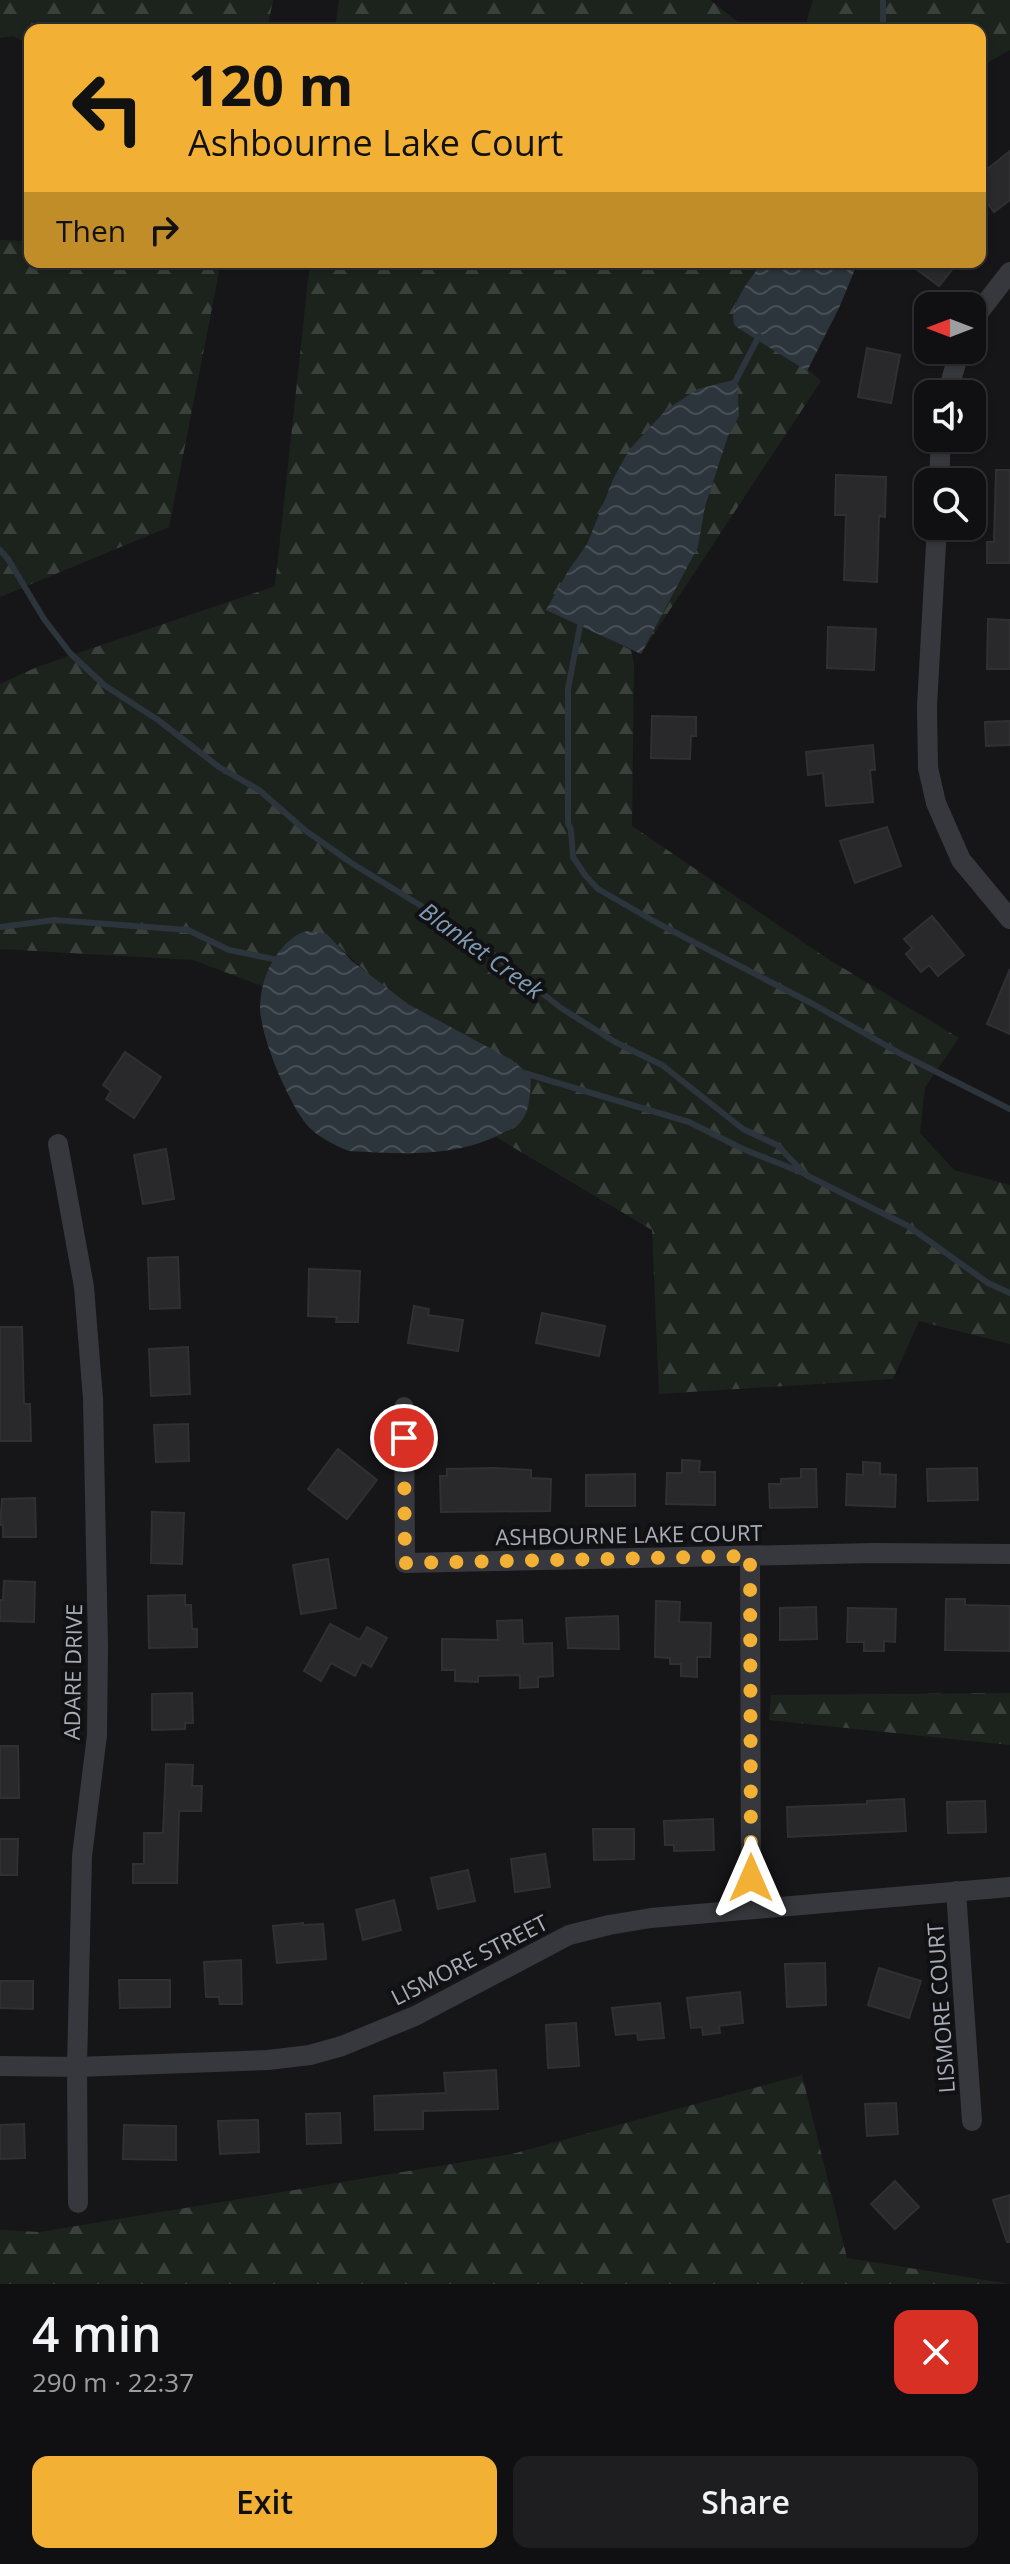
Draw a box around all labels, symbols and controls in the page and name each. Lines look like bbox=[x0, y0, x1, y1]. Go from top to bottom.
text: 120 m bbox=[188, 46, 354, 122]
icon: left bbox=[56, 56, 160, 160]
text: Ashbourne Lake Court bbox=[188, 118, 563, 167]
icon: right bbox=[142, 208, 186, 252]
text: Then bbox=[56, 210, 126, 251]
north arrow bbox=[914, 292, 986, 364]
map controls bbox=[914, 292, 986, 540]
button: sound bbox=[914, 380, 986, 452]
button: search bbox=[914, 468, 986, 540]
water label: Blanket Creek bbox=[414, 894, 551, 1007]
pin bbox=[370, 1404, 438, 1472]
icon: arrive bbox=[382, 1416, 426, 1460]
street label: ASHBOURNE LAKE COURT bbox=[495, 1517, 763, 1551]
street label: ADARE DRIVE bbox=[56, 1604, 88, 1740]
position arrow bbox=[709, 1836, 793, 1920]
street label: LISMORE STREET bbox=[385, 1906, 553, 2012]
street label: LISMORE COURT bbox=[919, 1922, 961, 2094]
text: 4 min bbox=[32, 2301, 162, 2366]
button: close bbox=[894, 2310, 978, 2394]
text: 290 m · 22:37 bbox=[32, 2364, 194, 2400]
button: Exit bbox=[32, 2456, 497, 2548]
button: Share bbox=[513, 2456, 978, 2548]

